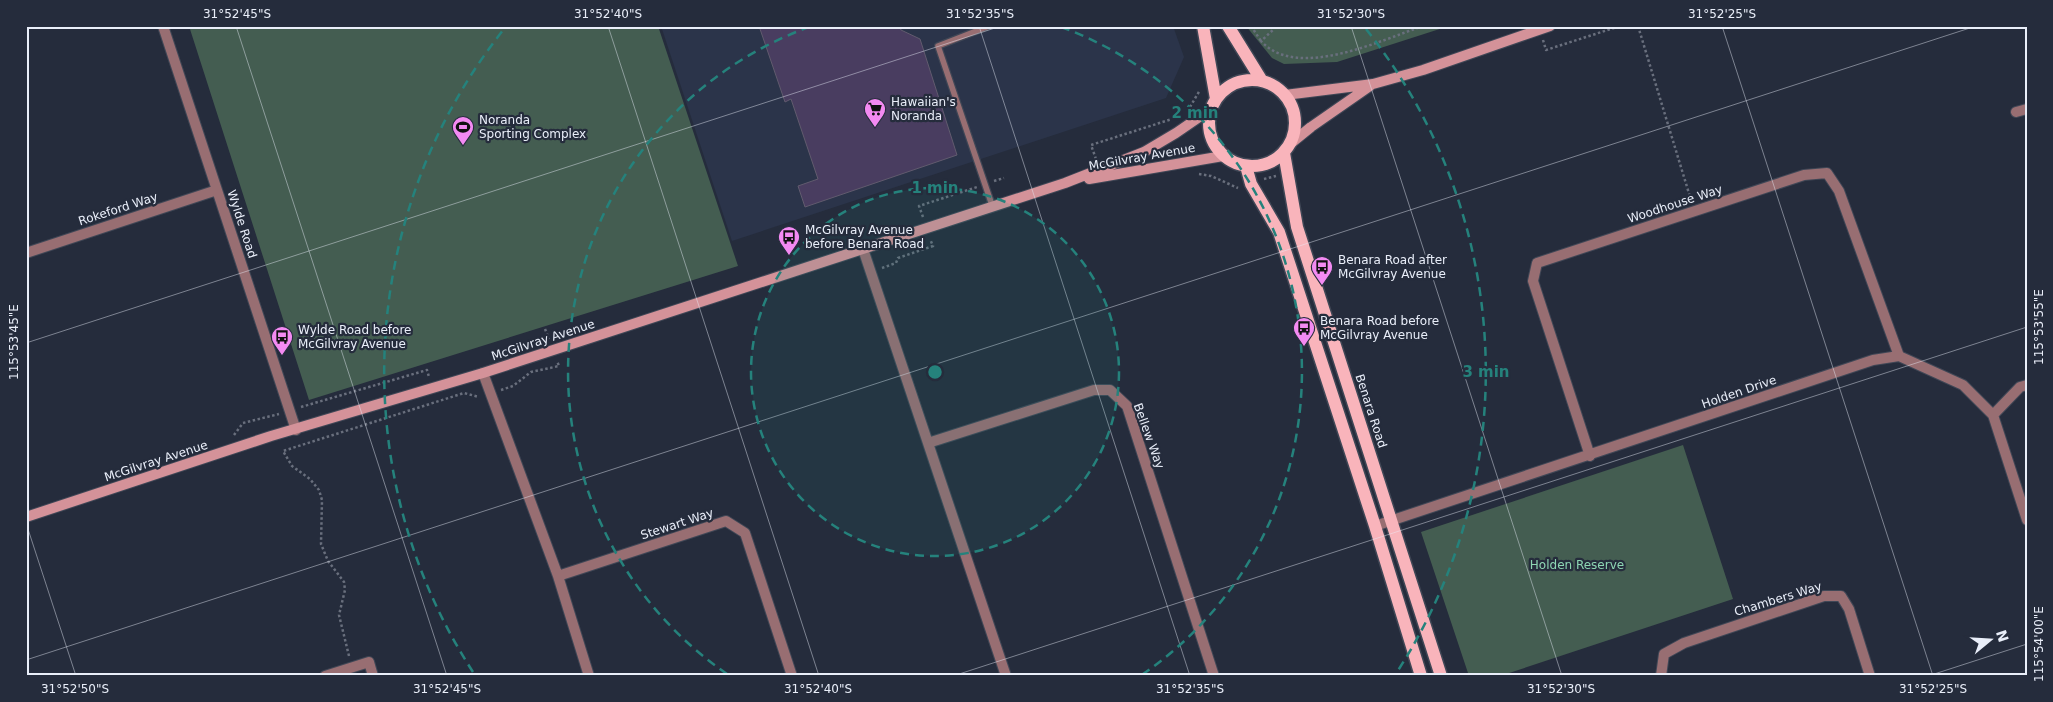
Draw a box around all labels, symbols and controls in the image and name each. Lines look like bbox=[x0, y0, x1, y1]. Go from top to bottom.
text: 31°52'45"S bbox=[203, 7, 271, 21]
text: 31°52'40"S bbox=[574, 7, 642, 21]
text: 31°52'35"S bbox=[946, 7, 1014, 21]
text: 31°52'30"S bbox=[1317, 7, 1385, 21]
text: 31°52'25"S bbox=[1688, 7, 1756, 21]
place label: Hawaiian's Noranda bbox=[891, 95, 956, 123]
supermarket icon: Hawaiian's Noranda bbox=[863, 97, 887, 128]
text: 2 min bbox=[1171, 104, 1219, 122]
place label: Noranda Sporting Complex bbox=[479, 113, 586, 141]
sports icon: Noranda Sporting Complex bbox=[451, 115, 475, 146]
street label: McGilvray Avenue bbox=[1088, 141, 1196, 173]
text: 1 min bbox=[911, 179, 959, 197]
street label: Woodhouse Way bbox=[1626, 182, 1724, 226]
street label: Wylde Road bbox=[224, 188, 260, 260]
street label: Rokeford Way bbox=[77, 190, 159, 228]
place label: McGilvray Avenue before Benara Road bbox=[805, 223, 924, 251]
bus stop icon: McGilvray Avenue before Benara Road bbox=[777, 225, 801, 256]
place label: Benara Road after McGilvray Avenue bbox=[1338, 253, 1447, 281]
bus stop icon: Benara Road after McGilvray Avenue bbox=[1310, 255, 1334, 286]
text: 115°53'55"E bbox=[2032, 289, 2046, 365]
text: 115°53'45"E bbox=[7, 304, 21, 380]
place label: Benara Road before McGilvray Avenue bbox=[1320, 314, 1439, 342]
bus stop icon: Benara Road before McGilvray Avenue bbox=[1292, 316, 1316, 347]
street label: McGilvray Avenue bbox=[490, 317, 596, 363]
place label: Wylde Road before McGilvray Avenue bbox=[298, 323, 411, 351]
bus stop icon: Wylde Road before McGilvray Avenue bbox=[270, 325, 294, 356]
centre of rings bbox=[926, 363, 944, 381]
text: 3 min bbox=[1462, 363, 1510, 381]
street label: Benara Road bbox=[1352, 372, 1390, 450]
street label: Holden Drive bbox=[1700, 373, 1778, 411]
street label: Bellew Way bbox=[1131, 401, 1167, 471]
street label: McGilvray Avenue bbox=[103, 438, 209, 484]
street label: Stewart Way bbox=[639, 506, 715, 542]
park label: Holden Reserve bbox=[1530, 558, 1624, 572]
street label: Chambers Way bbox=[1733, 579, 1823, 619]
text: 115°54'00"E bbox=[2032, 606, 2046, 682]
north arrow bbox=[1966, 614, 2016, 664]
text: N bbox=[1993, 628, 2012, 644]
text: 31°52'50"S bbox=[41, 682, 109, 696]
text: 31°52'45"S bbox=[413, 682, 481, 696]
text: 31°52'40"S bbox=[784, 682, 852, 696]
text: 31°52'35"S bbox=[1156, 682, 1224, 696]
text: 31°52'30"S bbox=[1527, 682, 1595, 696]
text: 31°52'25"S bbox=[1899, 682, 1967, 696]

